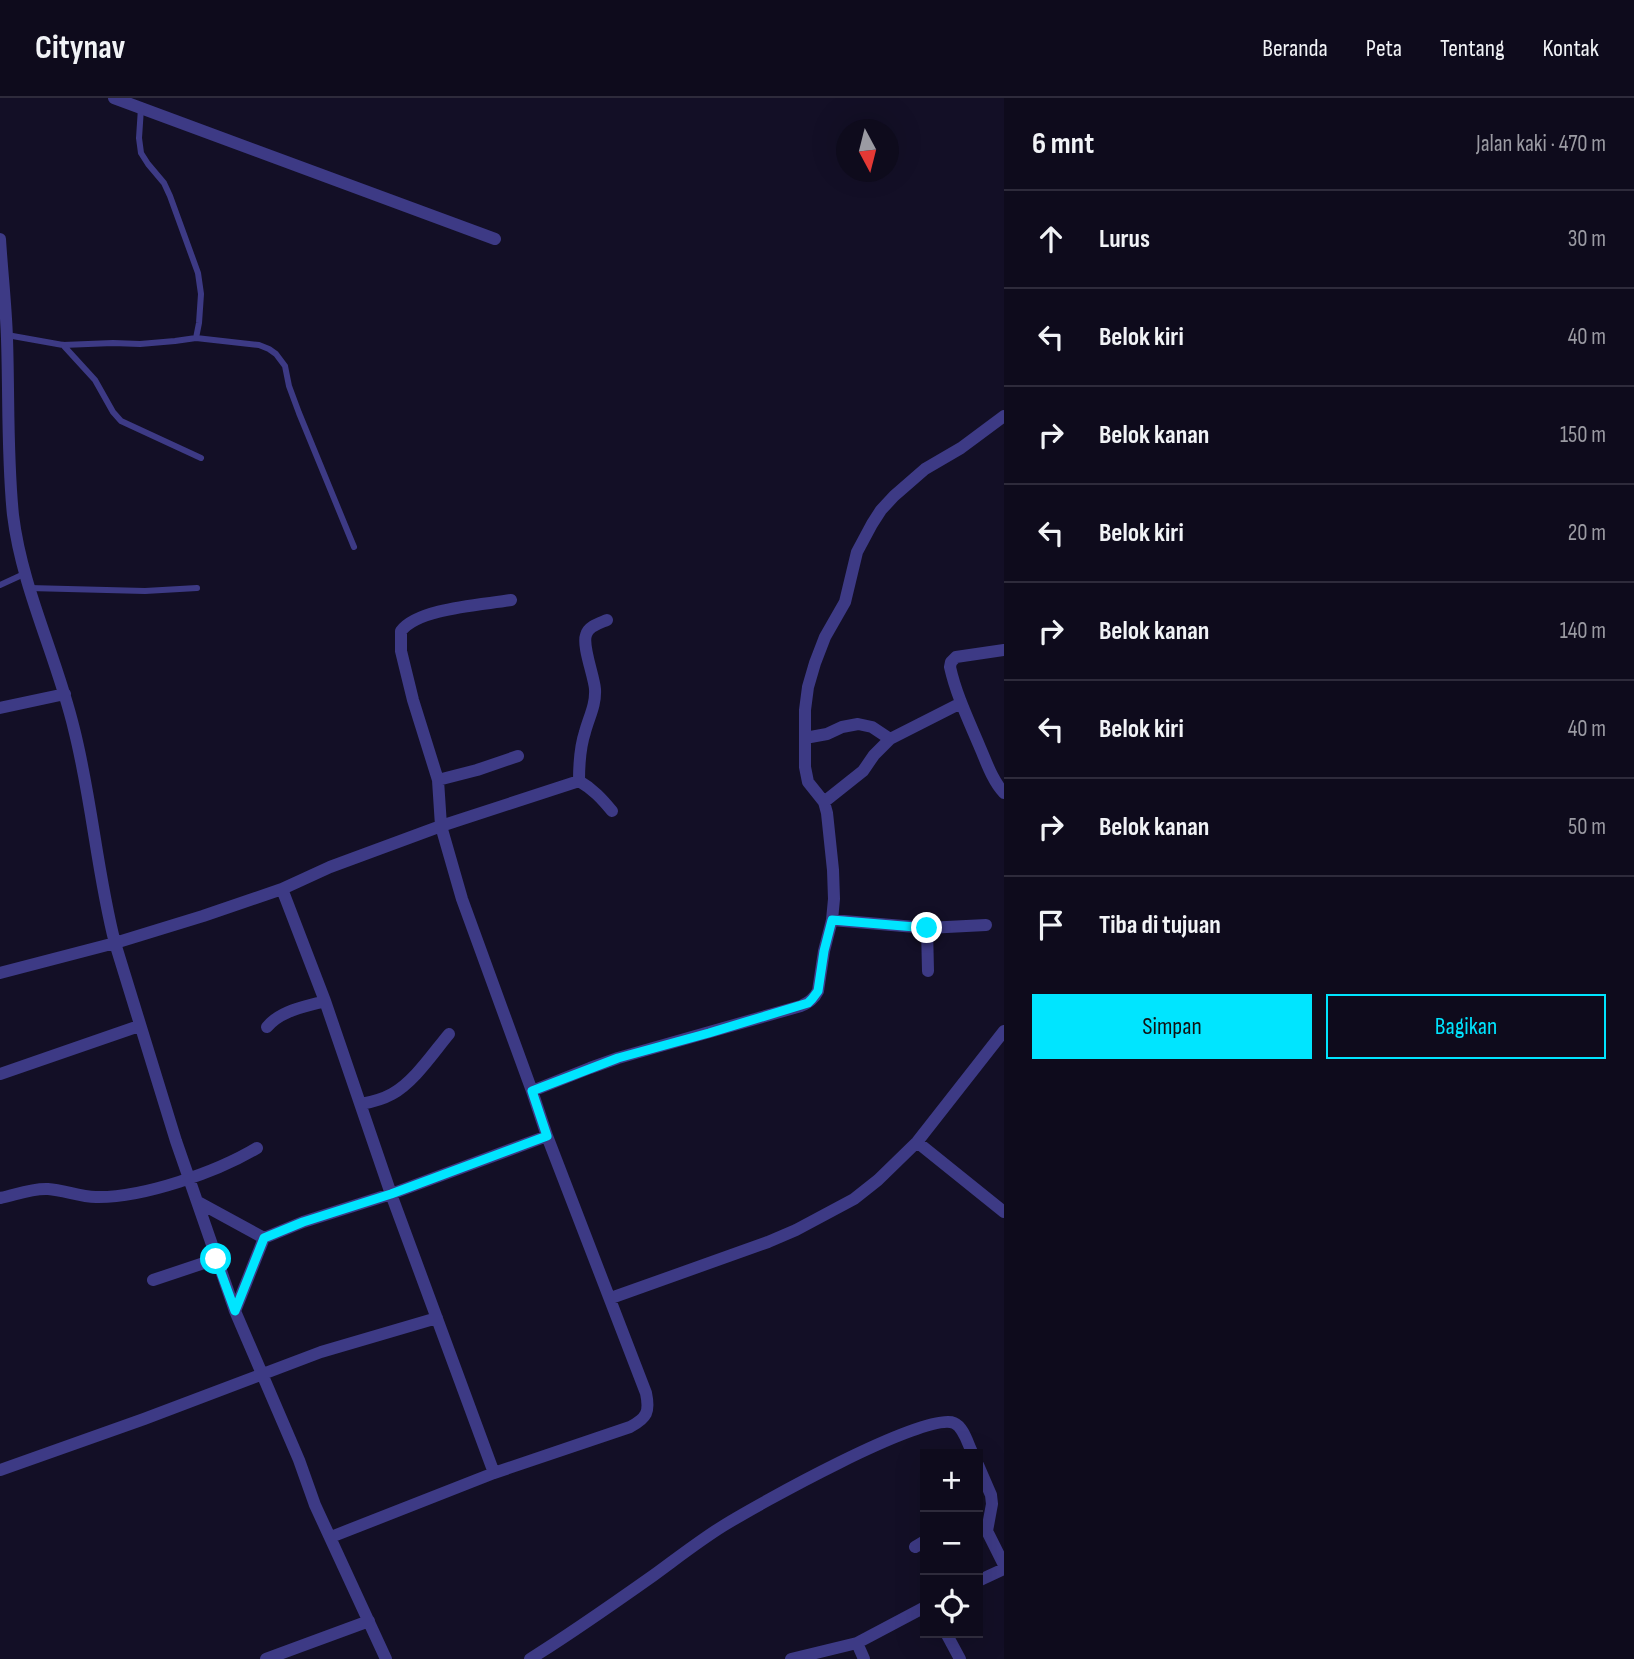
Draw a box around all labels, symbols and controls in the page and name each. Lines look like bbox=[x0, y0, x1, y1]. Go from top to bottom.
text: Citynav bbox=[35, 28, 125, 68]
text: Beranda bbox=[1262, 34, 1328, 63]
text: Peta bbox=[1366, 34, 1402, 63]
text: Tentang bbox=[1440, 34, 1505, 63]
text: Kontak bbox=[1543, 34, 1599, 63]
north arrow bbox=[836, 119, 899, 182]
text: 6 mnt bbox=[1032, 126, 1094, 162]
text: Jalan kaki · 470 m bbox=[1476, 130, 1606, 158]
icon: ahead bbox=[1032, 220, 1070, 258]
text: Lurus bbox=[1099, 224, 1150, 255]
text: 30 m bbox=[1568, 225, 1606, 253]
icon: left bbox=[1032, 318, 1070, 356]
text: Belok kiri bbox=[1099, 322, 1184, 353]
text: 40 m bbox=[1568, 323, 1606, 351]
icon: right bbox=[1032, 416, 1070, 454]
text: Belok kanan bbox=[1099, 420, 1209, 451]
text: 150 m bbox=[1560, 421, 1606, 449]
icon: left bbox=[1032, 514, 1070, 552]
text: Belok kiri bbox=[1099, 518, 1184, 549]
text: 20 m bbox=[1568, 519, 1606, 547]
icon: right bbox=[1032, 612, 1070, 650]
text: Belok kanan bbox=[1099, 616, 1209, 647]
text: 140 m bbox=[1560, 617, 1606, 645]
icon: left bbox=[1032, 710, 1070, 748]
text: Belok kiri bbox=[1099, 714, 1184, 745]
text: 40 m bbox=[1568, 715, 1606, 743]
icon: right bbox=[1032, 808, 1070, 846]
text: Belok kanan bbox=[1099, 812, 1209, 843]
text: 50 m bbox=[1568, 813, 1606, 841]
icon: arrive bbox=[1032, 906, 1070, 944]
text: Tiba di tujuan bbox=[1099, 910, 1221, 941]
route end bbox=[911, 912, 942, 943]
button: Simpan bbox=[1032, 994, 1312, 1059]
button: Bagikan bbox=[1326, 994, 1606, 1059]
route start bbox=[200, 1243, 231, 1274]
map controls bbox=[920, 1449, 983, 1638]
button: + bbox=[920, 1449, 983, 1512]
button: − bbox=[920, 1512, 983, 1575]
button: locate bbox=[920, 1575, 983, 1638]

